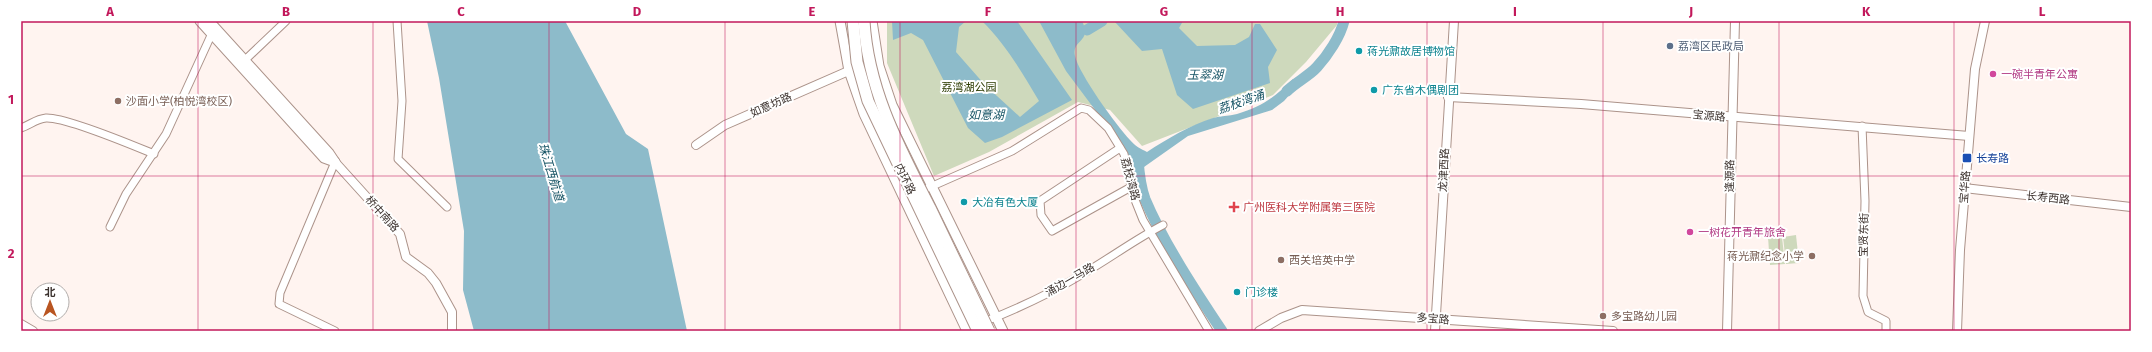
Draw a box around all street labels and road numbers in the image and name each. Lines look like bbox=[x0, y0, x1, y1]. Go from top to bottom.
street label: 如意坊路 bbox=[748, 90, 794, 120]
street label: 宝源路 bbox=[1692, 108, 1726, 124]
street label: 龙津西路 bbox=[1436, 148, 1452, 192]
street label: 荔枝湾路 bbox=[1118, 156, 1142, 202]
street label: 逢源路 bbox=[1723, 159, 1737, 193]
street label: 内环路 bbox=[892, 161, 918, 197]
street label: 宝华路 bbox=[1957, 170, 1973, 204]
street label: 长寿西路 bbox=[2025, 189, 2071, 207]
street label: 桥中南路 bbox=[362, 193, 402, 235]
street label: 宝贤东街 bbox=[1857, 213, 1871, 257]
street label: 涌边一马路 bbox=[1043, 261, 1097, 299]
street label: 多宝路 bbox=[1416, 311, 1450, 327]

